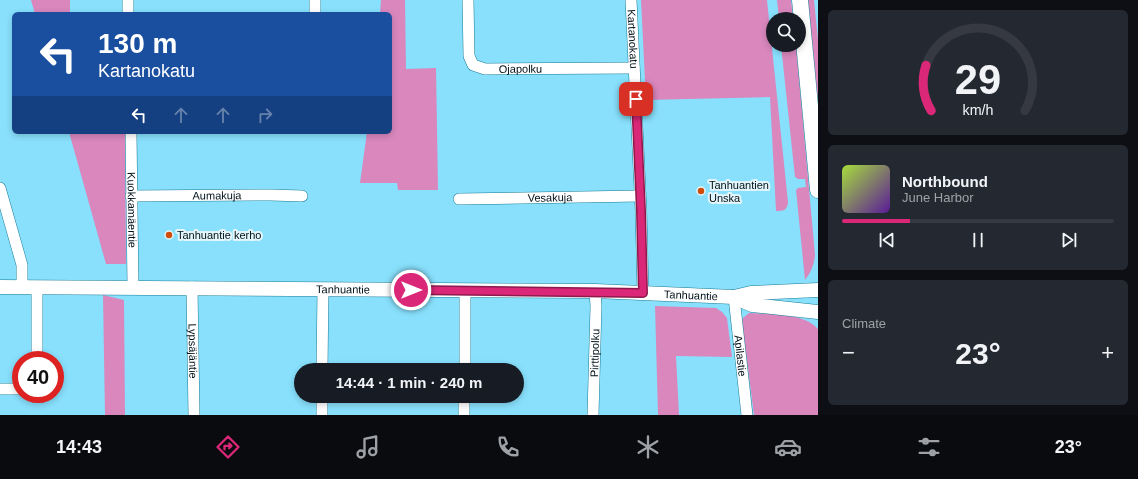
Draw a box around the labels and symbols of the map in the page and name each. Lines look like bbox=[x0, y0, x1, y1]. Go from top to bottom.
street label: Kartanokatu bbox=[625, 9, 640, 69]
street label: Ojapolku bbox=[499, 63, 542, 75]
pin bbox=[619, 82, 653, 116]
street label: Kuokkamäentie bbox=[126, 172, 138, 248]
place label: Tanhuantien Unska bbox=[709, 179, 769, 204]
marker: Tanhuantien Unska bbox=[696, 186, 706, 196]
street label: Aumakuja bbox=[192, 189, 242, 202]
street label: Vesakuja bbox=[528, 191, 573, 204]
place label: Tanhuantie kerho bbox=[177, 229, 261, 241]
marker: Tanhuantie kerho bbox=[164, 230, 174, 240]
position arrow bbox=[390, 269, 432, 311]
street label: Tanhuantie bbox=[316, 283, 370, 295]
street label: Tanhuantie bbox=[664, 288, 718, 302]
street label: Lypsäjäntie bbox=[187, 323, 199, 379]
street label: Pirttipolku bbox=[588, 329, 601, 377]
street label: Apilastie bbox=[732, 334, 749, 377]
speed limit sign: 40 bbox=[12, 351, 64, 403]

